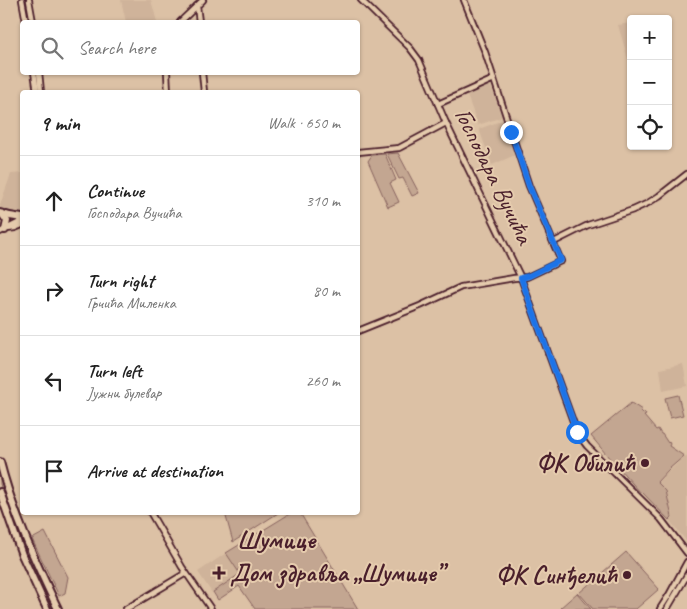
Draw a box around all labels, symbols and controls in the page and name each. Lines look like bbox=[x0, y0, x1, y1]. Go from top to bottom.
map controls bbox=[627, 15, 672, 150]
button: + bbox=[627, 15, 672, 60]
search box bbox=[20, 20, 360, 75]
icon: search bbox=[38, 34, 66, 62]
text: Search here bbox=[78, 36, 155, 60]
button: − bbox=[627, 60, 672, 105]
street label: Господара Вучића bbox=[447, 103, 542, 251]
button: locate bbox=[627, 105, 672, 150]
text: 9 min bbox=[40, 110, 80, 136]
text: Walk · 650 m bbox=[268, 113, 340, 133]
route end bbox=[500, 121, 523, 144]
text: Continue bbox=[87, 179, 144, 203]
icon: ahead bbox=[40, 187, 68, 215]
text: 310 m bbox=[306, 191, 340, 211]
text: Господара Вучића bbox=[87, 203, 181, 223]
text: Turn right bbox=[87, 269, 154, 293]
icon: right bbox=[40, 277, 68, 305]
text: 80 m bbox=[313, 281, 340, 301]
text: Грчића Миленка bbox=[87, 293, 176, 313]
text: Turn left bbox=[87, 359, 142, 383]
icon: left bbox=[40, 367, 68, 395]
text: 260 m bbox=[306, 371, 340, 391]
text: Јужни булевар bbox=[87, 383, 161, 403]
route start bbox=[566, 421, 589, 444]
place label: ФК Обилић bbox=[536, 447, 637, 479]
icon: arrive bbox=[40, 457, 68, 485]
marker: ФК Обилић bbox=[639, 457, 651, 469]
text: Arrive at destination bbox=[87, 459, 223, 483]
district label: Шумице bbox=[237, 523, 317, 556]
place label: Дом здравља „Шумице” bbox=[230, 557, 449, 589]
place label: ФК Синђелић bbox=[496, 559, 619, 591]
marker: Дом здравља „Шумице” bbox=[212, 566, 226, 580]
marker: ФК Синђелић bbox=[621, 569, 633, 581]

